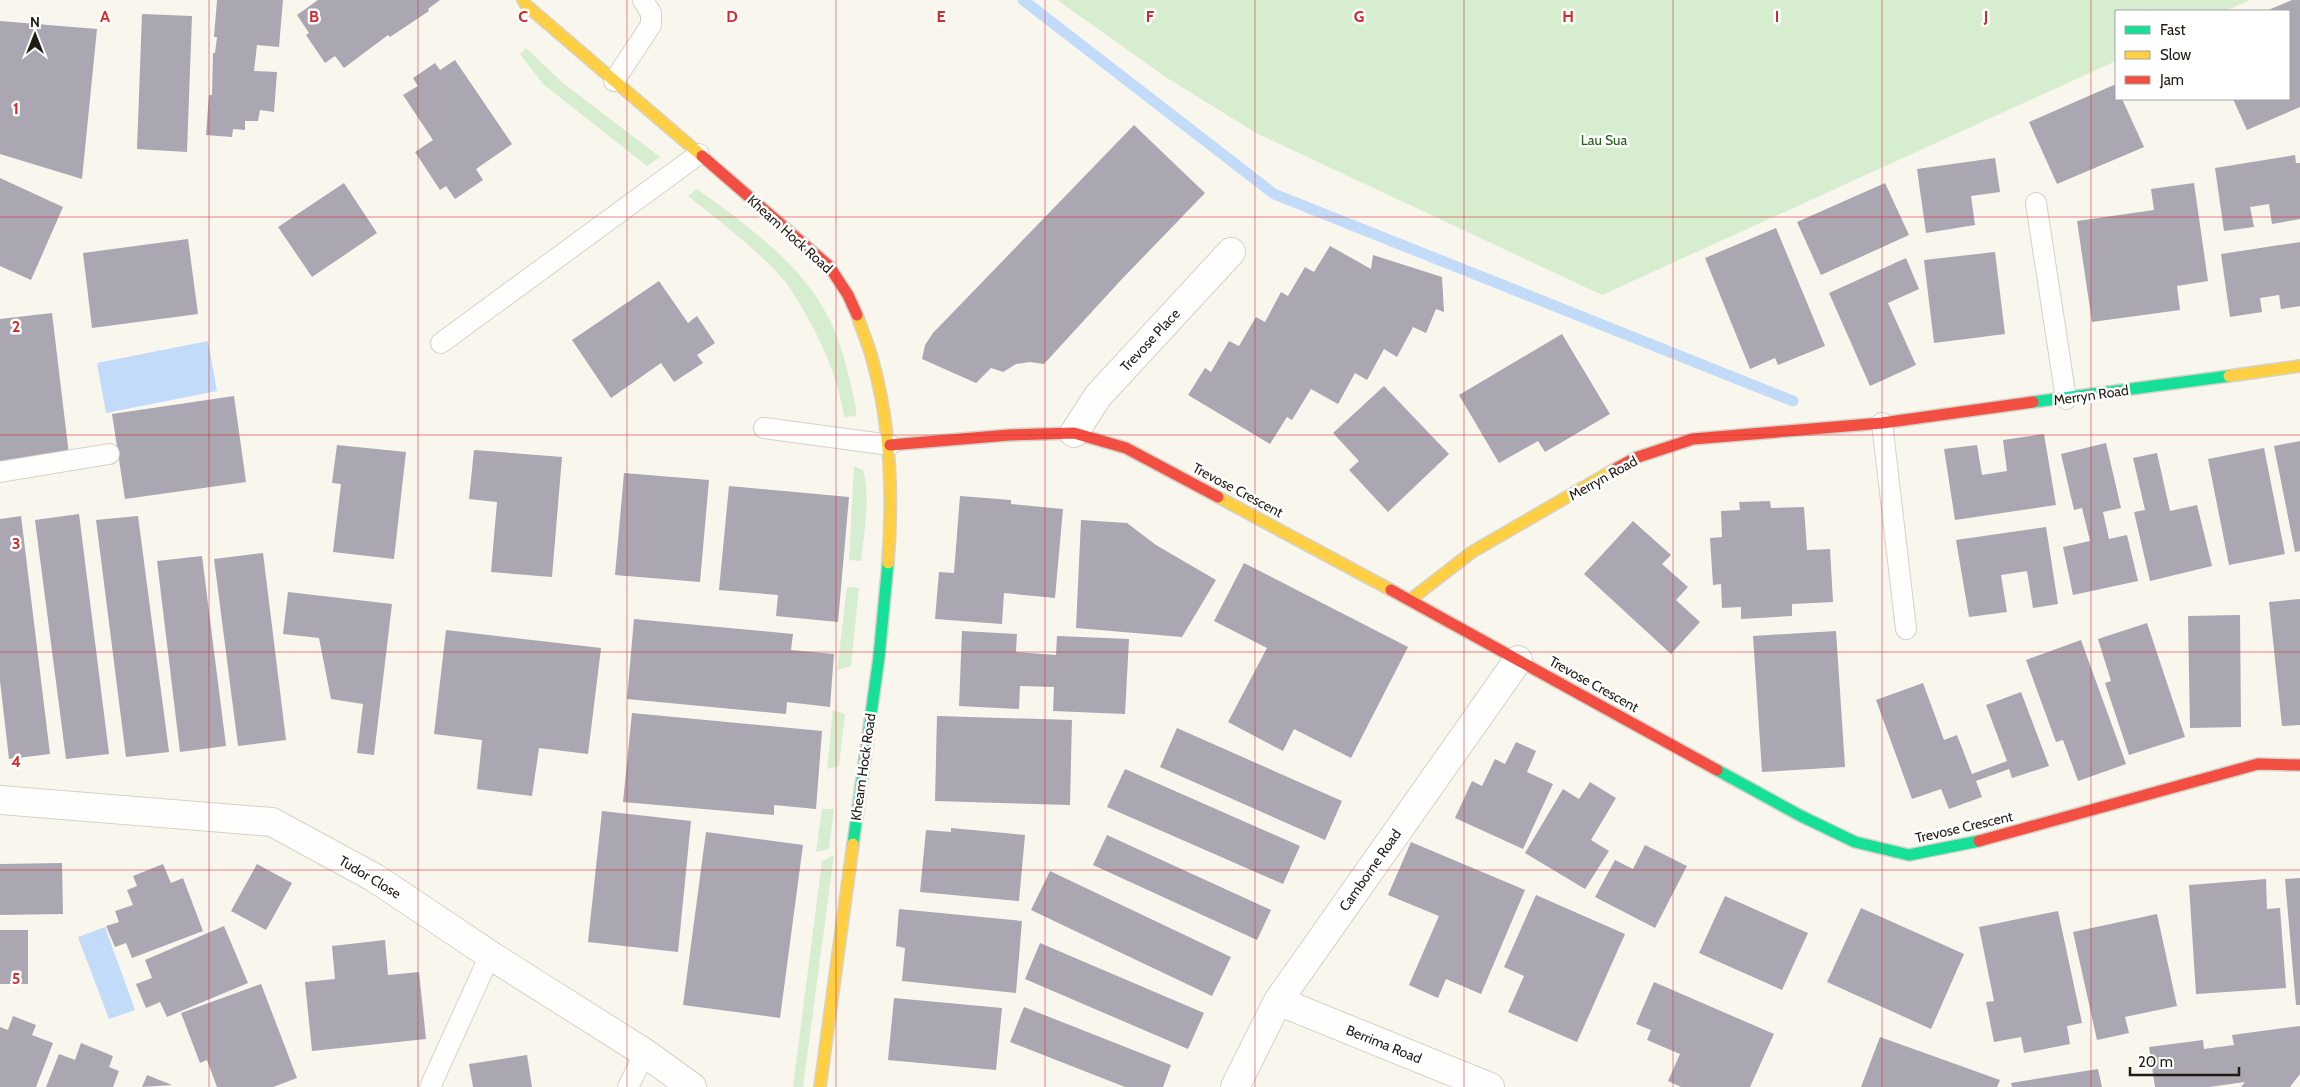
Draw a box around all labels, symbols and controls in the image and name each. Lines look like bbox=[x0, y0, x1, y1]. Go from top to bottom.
text: A bbox=[100, 7, 110, 26]
text: B bbox=[309, 7, 319, 26]
text: C bbox=[518, 7, 528, 26]
text: D bbox=[726, 7, 738, 26]
text: E bbox=[936, 7, 946, 26]
text: F bbox=[1146, 7, 1155, 26]
text: G bbox=[1354, 7, 1364, 26]
text: H bbox=[1562, 7, 1574, 26]
text: I bbox=[1775, 7, 1779, 26]
text: J bbox=[1983, 7, 1988, 26]
north arrow bbox=[10, 10, 60, 60]
legend bbox=[2115, 10, 2290, 100]
text: N bbox=[30, 13, 40, 31]
text: Fast bbox=[2160, 21, 2185, 39]
text: Slow bbox=[2160, 46, 2191, 64]
text: Jam bbox=[2159, 71, 2184, 89]
text: 1 bbox=[13, 99, 19, 118]
park label: Lau Sua bbox=[1581, 131, 1627, 149]
street label: Kheam Hock Road bbox=[744, 191, 836, 277]
street label: Trevose Place bbox=[1116, 305, 1184, 375]
text: 2 bbox=[12, 317, 20, 336]
street label: Merryn Road bbox=[2052, 381, 2130, 409]
street label: Merryn Road bbox=[1566, 452, 1640, 504]
street label: Trevose Crescent bbox=[1190, 459, 1287, 521]
text: 3 bbox=[12, 534, 20, 553]
street label: Trevose Crescent bbox=[1546, 652, 1642, 716]
street label: Kheam Hock Road bbox=[847, 712, 879, 822]
text: 4 bbox=[11, 752, 21, 771]
street label: Trevose Crescent bbox=[1913, 807, 2015, 847]
street label: Camborne Road bbox=[1335, 826, 1405, 914]
street label: Tudor Close bbox=[336, 851, 404, 903]
text: 5 bbox=[12, 969, 20, 988]
street label: Berrima Road bbox=[1344, 1021, 1424, 1067]
scale bar bbox=[2130, 1044, 2239, 1076]
text: 20 m bbox=[2138, 1053, 2173, 1071]

